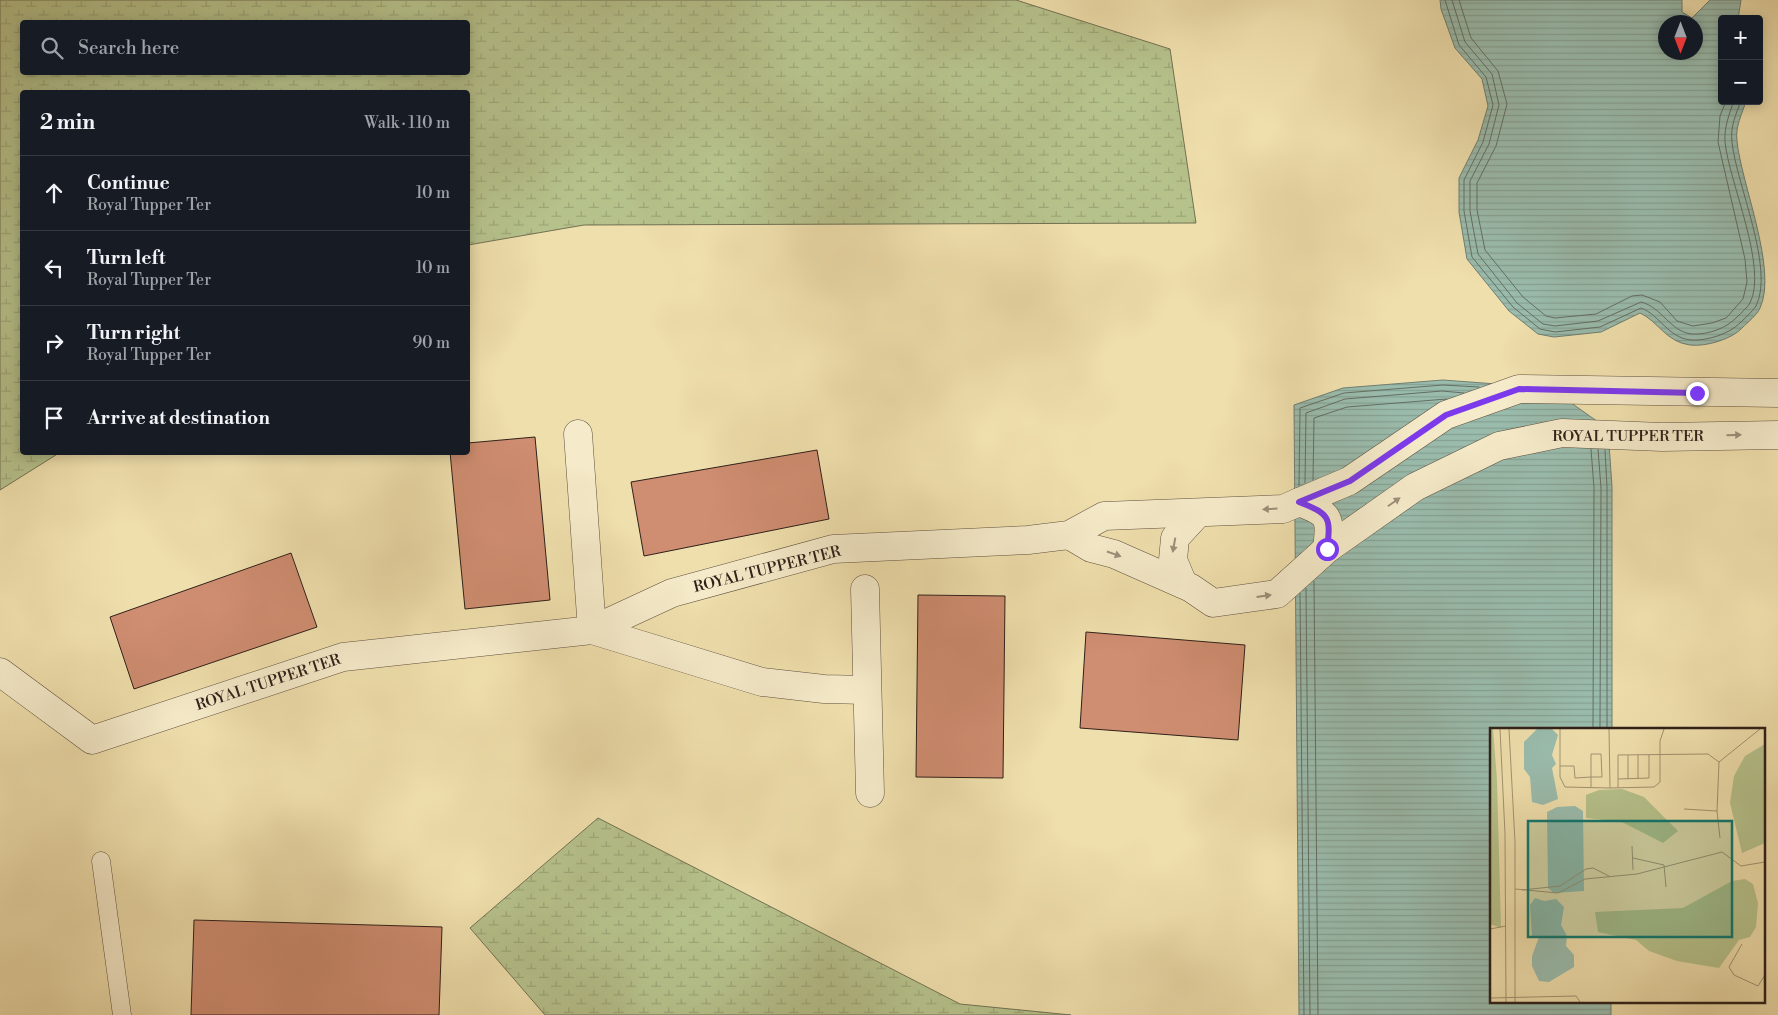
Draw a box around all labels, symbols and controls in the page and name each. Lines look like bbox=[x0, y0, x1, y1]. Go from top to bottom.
north arrow bbox=[1658, 15, 1703, 60]
map controls bbox=[1718, 15, 1763, 105]
button: + bbox=[1718, 15, 1763, 60]
search box bbox=[20, 20, 470, 75]
icon: search bbox=[38, 34, 66, 62]
text: Search here bbox=[78, 36, 179, 60]
button: − bbox=[1718, 60, 1763, 105]
text: 2 min bbox=[40, 110, 95, 136]
text: Walk · 110 m bbox=[364, 113, 450, 133]
text: Continue bbox=[87, 171, 170, 195]
icon: ahead bbox=[40, 179, 68, 207]
text: 10 m bbox=[416, 183, 450, 203]
text: Royal Tupper Ter bbox=[87, 195, 211, 215]
text: Turn left bbox=[87, 246, 166, 270]
icon: left bbox=[40, 254, 68, 282]
text: 10 m bbox=[416, 258, 450, 278]
text: Royal Tupper Ter bbox=[87, 270, 211, 290]
text: Turn right bbox=[87, 321, 180, 345]
icon: right bbox=[40, 329, 68, 357]
text: 90 m bbox=[412, 333, 450, 353]
text: Royal Tupper Ter bbox=[87, 345, 211, 365]
route end bbox=[1686, 382, 1709, 405]
icon: arrive bbox=[40, 404, 68, 432]
text: Arrive at destination bbox=[87, 406, 270, 430]
street label: ROYAL TUPPER TER bbox=[1552, 427, 1704, 446]
one-way arrow bbox=[1726, 431, 1742, 439]
one-way arrow bbox=[1388, 497, 1401, 507]
one-way arrow bbox=[1262, 506, 1278, 514]
one-way arrow bbox=[1170, 538, 1178, 554]
route start bbox=[1316, 538, 1339, 561]
street label: ROYAL TUPPER TER bbox=[691, 542, 843, 597]
one-way arrow bbox=[1107, 550, 1122, 558]
one-way arrow bbox=[1256, 591, 1272, 599]
street label: ROYAL TUPPER TER bbox=[193, 650, 344, 715]
inset map bbox=[1490, 728, 1766, 1002]

